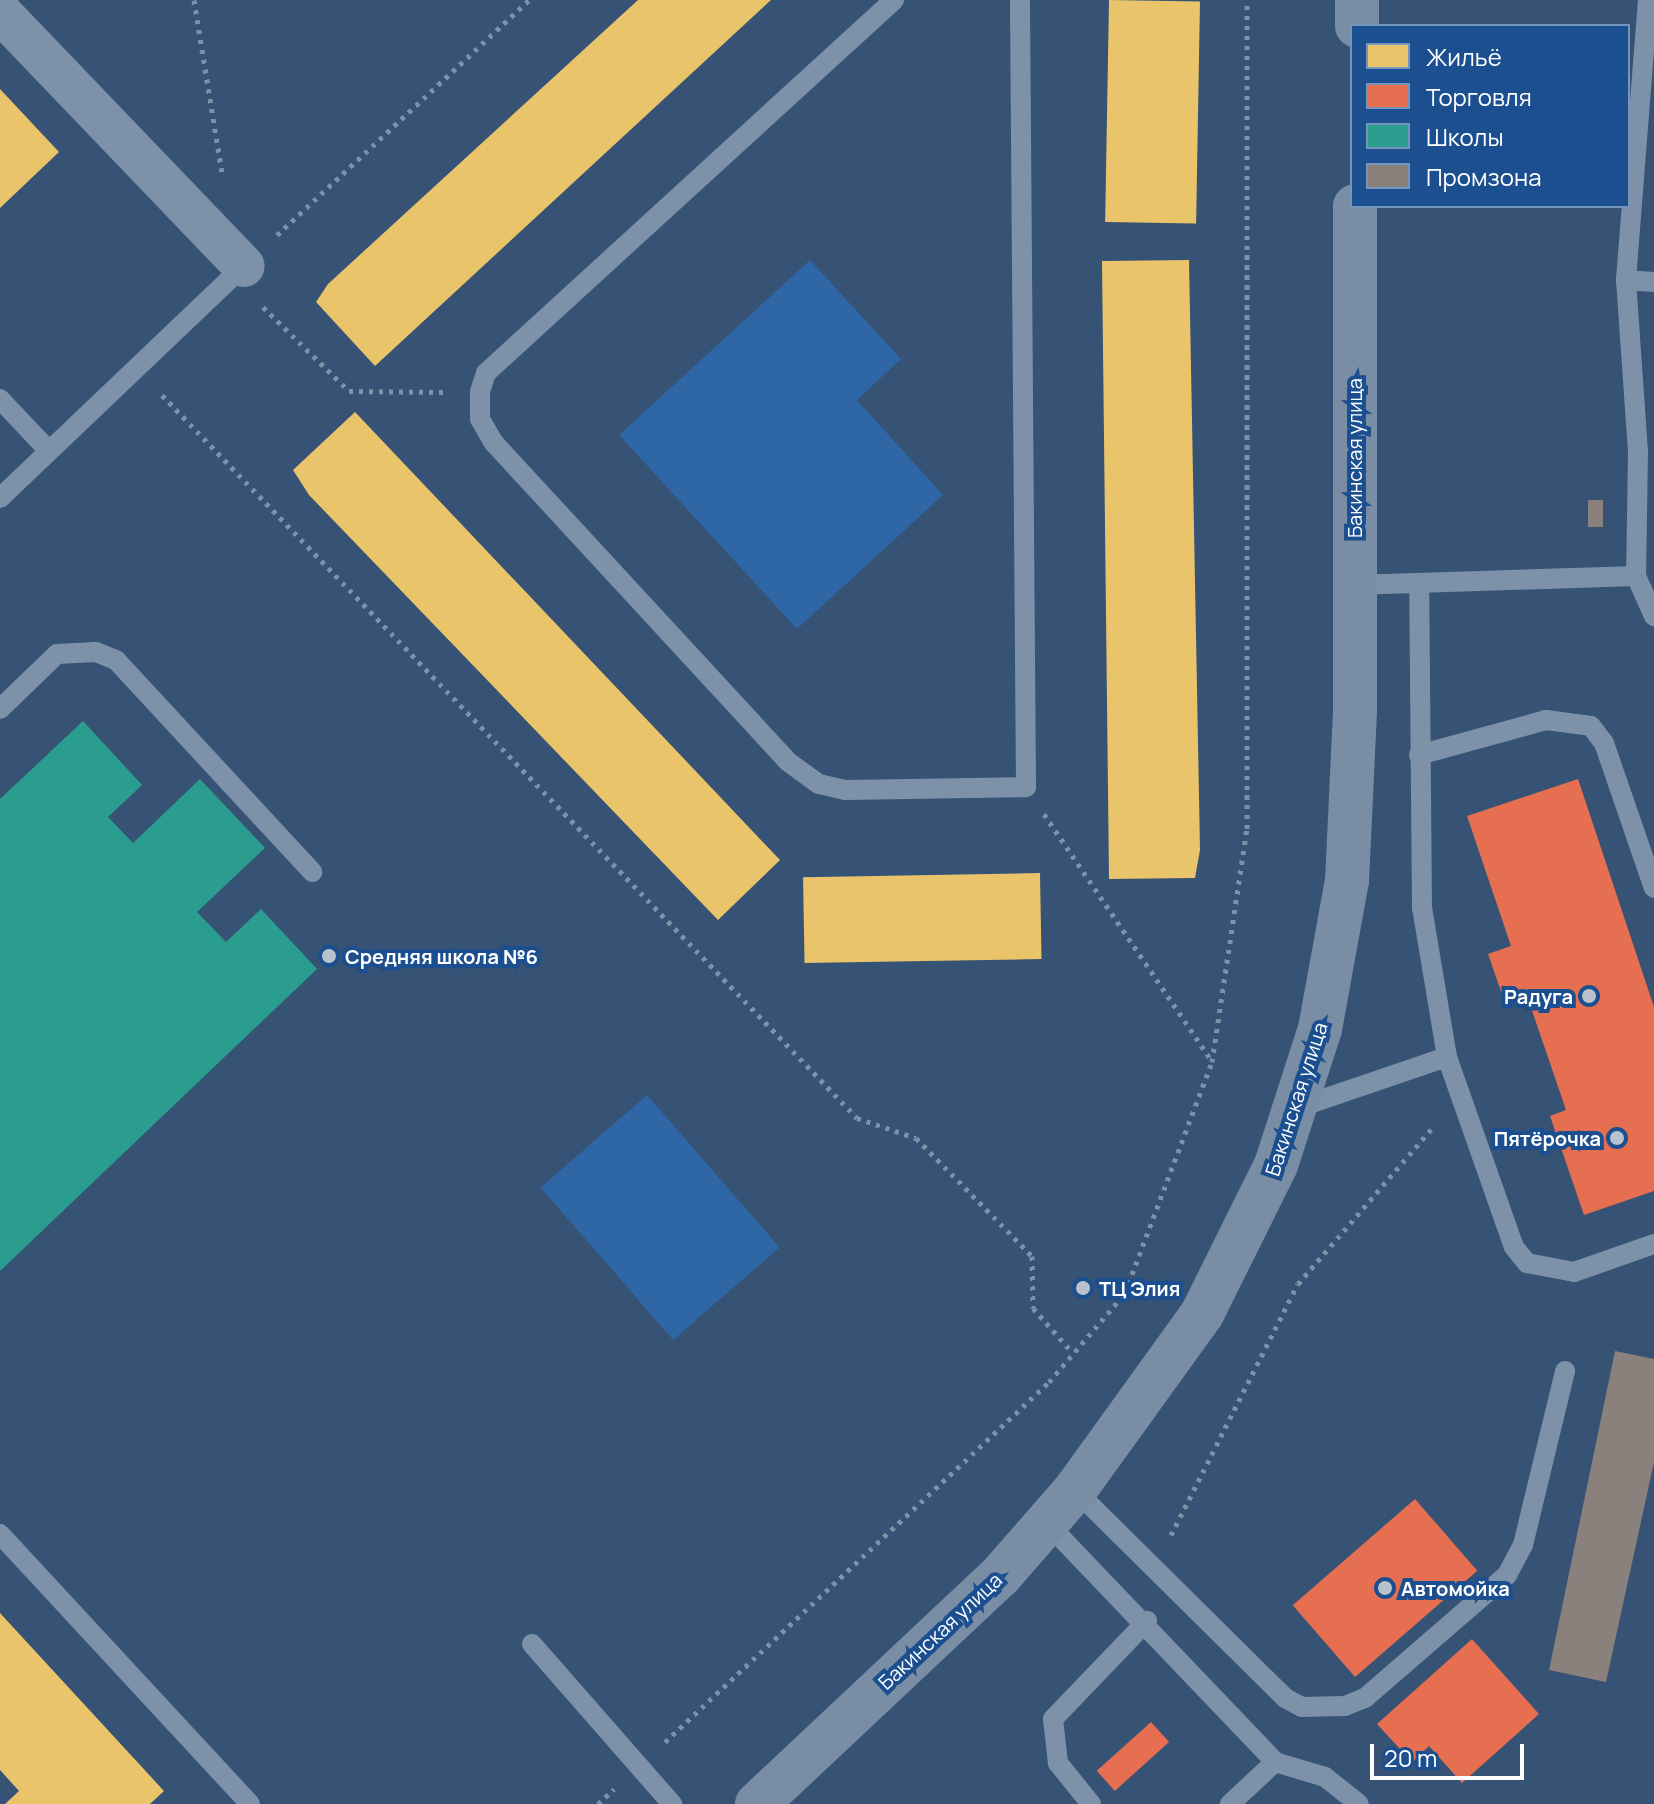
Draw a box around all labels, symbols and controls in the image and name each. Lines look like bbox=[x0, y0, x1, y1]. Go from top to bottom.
legend bbox=[1350, 24, 1630, 208]
text: Жильё bbox=[1426, 40, 1502, 73]
text: Торговля bbox=[1426, 80, 1532, 113]
text: Школы bbox=[1426, 120, 1504, 153]
text: Промзона bbox=[1426, 160, 1541, 193]
street label: Бакинская улица bbox=[1342, 378, 1366, 538]
place label: Средняя школа №6 bbox=[345, 944, 538, 968]
marker: Средняя школа №6 bbox=[320, 947, 338, 965]
place label: Радуга bbox=[1504, 984, 1573, 1008]
marker: Радуга bbox=[1580, 987, 1598, 1005]
street label: Бакинская улица bbox=[1260, 1019, 1332, 1179]
place label: Пятёрочка bbox=[1494, 1126, 1601, 1150]
marker: Пятёрочка bbox=[1608, 1129, 1626, 1147]
place label: ТЦ Элия bbox=[1099, 1276, 1180, 1300]
marker: ТЦ Элия bbox=[1074, 1279, 1092, 1297]
street label: Бакинская улица bbox=[873, 1568, 1007, 1694]
place label: Автомойка bbox=[1401, 1576, 1510, 1600]
marker: Автомойка bbox=[1376, 1579, 1394, 1597]
scale bar bbox=[1374, 1728, 1528, 1778]
text: 20 m bbox=[1384, 1741, 1437, 1774]

